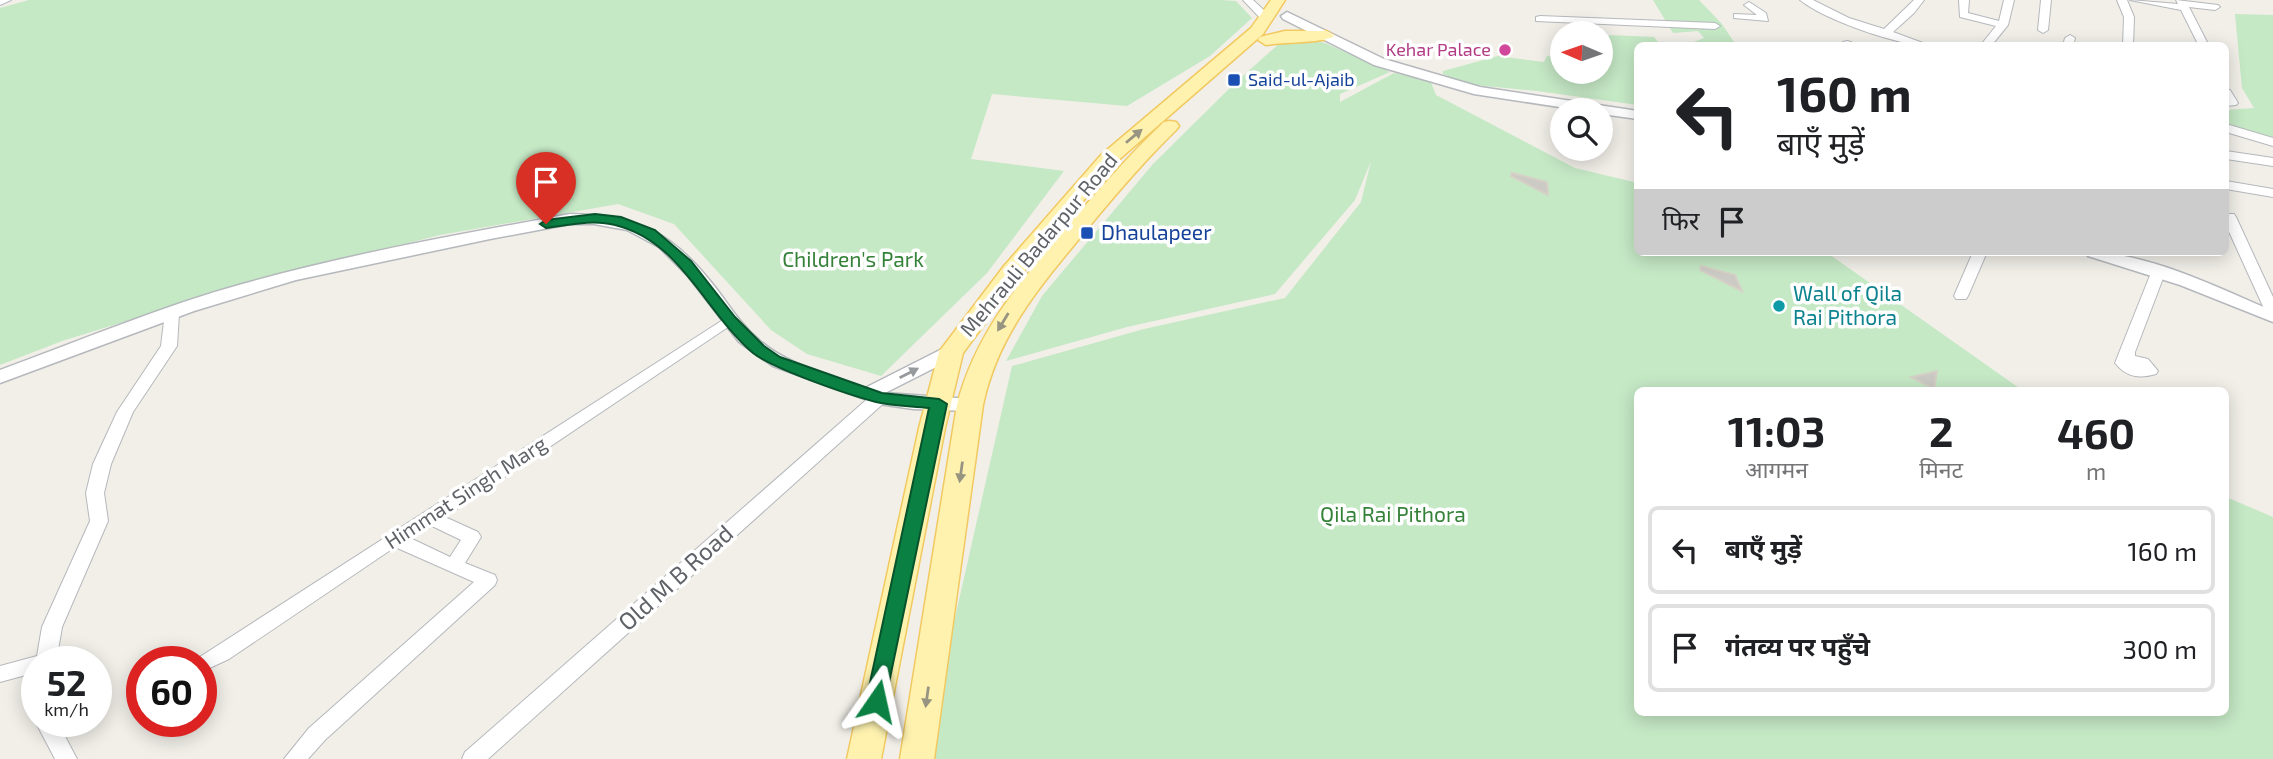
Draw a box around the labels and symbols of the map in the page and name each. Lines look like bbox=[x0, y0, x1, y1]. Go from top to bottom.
north arrow bbox=[1550, 21, 1614, 84]
place label: Kehar Palace bbox=[1386, 38, 1491, 60]
marker: Kehar Palace bbox=[1497, 42, 1513, 58]
place label: Said-ul-Ajaib bbox=[1248, 68, 1355, 90]
marker: Said-ul-Ajaib bbox=[1226, 72, 1242, 88]
one-way arrow bbox=[1126, 129, 1143, 144]
street label: Mehrauli Badarpur Road bbox=[954, 147, 1122, 341]
pin bbox=[516, 152, 576, 224]
place label: Dhaulapeer bbox=[1101, 219, 1212, 244]
marker: Dhaulapeer bbox=[1079, 225, 1095, 241]
park label: Children's Park bbox=[782, 246, 924, 271]
place label: Wall of Qila Rai Pithora bbox=[1793, 280, 1902, 329]
marker: Wall of Qila Rai Pithora bbox=[1771, 298, 1787, 314]
one-way arrow bbox=[997, 313, 1010, 332]
one-way arrow bbox=[899, 368, 919, 379]
street label: Himmat Singh Marg bbox=[380, 430, 551, 553]
one-way arrow bbox=[955, 461, 966, 483]
park label: Qila Rai Pithora bbox=[1320, 501, 1466, 527]
street label: Old M B Road bbox=[612, 518, 738, 636]
speed limit sign: 60 bbox=[126, 646, 217, 737]
position arrow bbox=[840, 664, 914, 738]
one-way arrow bbox=[922, 686, 933, 708]

